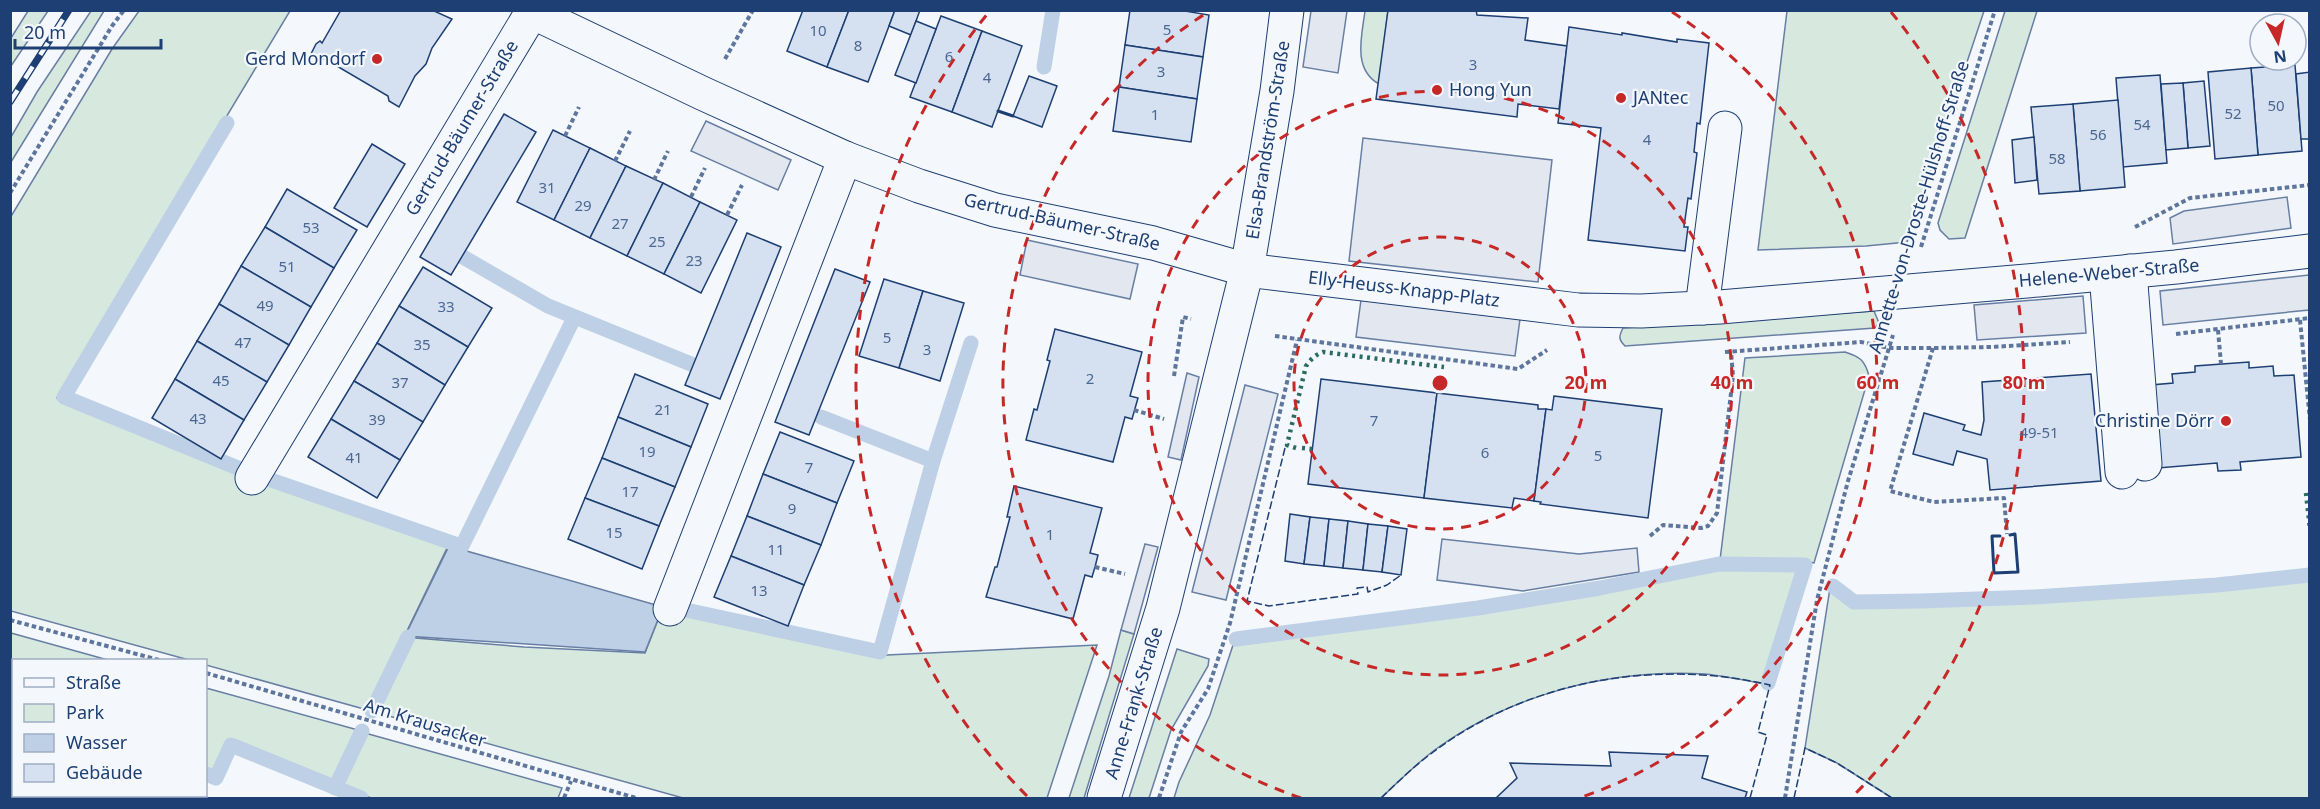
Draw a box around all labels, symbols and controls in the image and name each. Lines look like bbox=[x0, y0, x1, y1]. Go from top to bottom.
scale bar bbox=[15, 12, 160, 50]
north arrow bbox=[2248, 12, 2308, 72]
house number: 5 bbox=[1163, 19, 1171, 39]
text: 20 m bbox=[24, 20, 66, 44]
house number: 10 bbox=[809, 20, 827, 40]
street label: Gertrud-Bäumer-Straße bbox=[399, 35, 523, 220]
house number: 8 bbox=[854, 35, 862, 55]
street label: Elsa-Brandström-Straße bbox=[1239, 39, 1295, 241]
text: N bbox=[2272, 45, 2288, 69]
place label: Gerd Mondorf bbox=[245, 46, 366, 70]
house number: 6 bbox=[945, 46, 953, 66]
marker: Gerd Mondorf bbox=[370, 52, 384, 66]
house number: 3 bbox=[1469, 54, 1477, 74]
street label: Annette-von-Droste-Hülshoff-Straße bbox=[1862, 57, 1974, 356]
house number: 3 bbox=[1157, 61, 1165, 81]
house number: 4 bbox=[983, 67, 992, 87]
place label: Hong Yun bbox=[1449, 77, 1532, 101]
marker: Hong Yun bbox=[1430, 83, 1444, 97]
place label: JANtec bbox=[1631, 85, 1689, 109]
marker: JANtec bbox=[1614, 91, 1628, 105]
house number: 50 bbox=[2267, 95, 2285, 115]
house number: 52 bbox=[2224, 103, 2242, 123]
house number: 1 bbox=[1151, 104, 1159, 124]
house number: 54 bbox=[2133, 114, 2151, 134]
house number: 56 bbox=[2089, 124, 2107, 144]
house number: 4 bbox=[1643, 129, 1652, 149]
house number: 58 bbox=[2048, 148, 2066, 168]
house number: 31 bbox=[538, 177, 556, 197]
street label: Gertrud-Bäumer-Straße bbox=[962, 187, 1163, 255]
house number: 29 bbox=[574, 195, 592, 215]
house number: 27 bbox=[611, 213, 629, 233]
house number: 53 bbox=[302, 217, 320, 237]
house number: 25 bbox=[648, 231, 666, 251]
house number: 23 bbox=[685, 250, 703, 270]
street label: Helene-Weber-Straße bbox=[2018, 252, 2200, 292]
house number: 51 bbox=[278, 256, 296, 276]
street label: Elly-Heuss-Knapp-Platz bbox=[1307, 264, 1501, 312]
house number: 49 bbox=[256, 295, 274, 315]
house number: 33 bbox=[437, 296, 455, 316]
house number: 5 bbox=[883, 327, 891, 347]
house number: 47 bbox=[234, 332, 252, 352]
house number: 35 bbox=[413, 334, 431, 354]
house number: 3 bbox=[923, 339, 931, 359]
house number: 2 bbox=[1086, 368, 1094, 388]
house number: 45 bbox=[212, 370, 230, 390]
text: 20 m bbox=[1565, 370, 1607, 394]
text: 40 m bbox=[1711, 370, 1753, 394]
text: 60 m bbox=[1857, 370, 1899, 394]
text: 80 m bbox=[2003, 370, 2045, 394]
house number: 37 bbox=[391, 372, 409, 392]
centre of rings bbox=[1430, 373, 1450, 393]
house number: 21 bbox=[654, 399, 672, 419]
house number: 43 bbox=[189, 408, 207, 428]
place label: Christine Dörr bbox=[2095, 408, 2215, 432]
house number: 39 bbox=[368, 409, 386, 429]
house number: 7 bbox=[1370, 410, 1378, 430]
marker: Christine Dörr bbox=[2219, 414, 2233, 428]
house number: 49-51 bbox=[2019, 422, 2059, 442]
house number: 19 bbox=[638, 441, 656, 461]
house number: 6 bbox=[1481, 442, 1489, 462]
house number: 5 bbox=[1594, 445, 1602, 465]
house number: 41 bbox=[345, 447, 363, 467]
house number: 7 bbox=[805, 457, 813, 477]
house number: 17 bbox=[621, 481, 639, 501]
house number: 9 bbox=[788, 498, 796, 518]
house number: 15 bbox=[605, 522, 623, 542]
house number: 1 bbox=[1046, 524, 1054, 544]
house number: 11 bbox=[767, 539, 785, 559]
house number: 13 bbox=[750, 580, 768, 600]
street label: Anne-Frank-Straße bbox=[1098, 624, 1168, 782]
legend bbox=[12, 659, 207, 797]
text: Straße bbox=[66, 670, 121, 694]
street label: Am Krausacker bbox=[361, 692, 490, 752]
text: Park bbox=[66, 700, 104, 724]
text: Wasser bbox=[66, 730, 128, 754]
text: Gebäude bbox=[66, 760, 143, 784]

